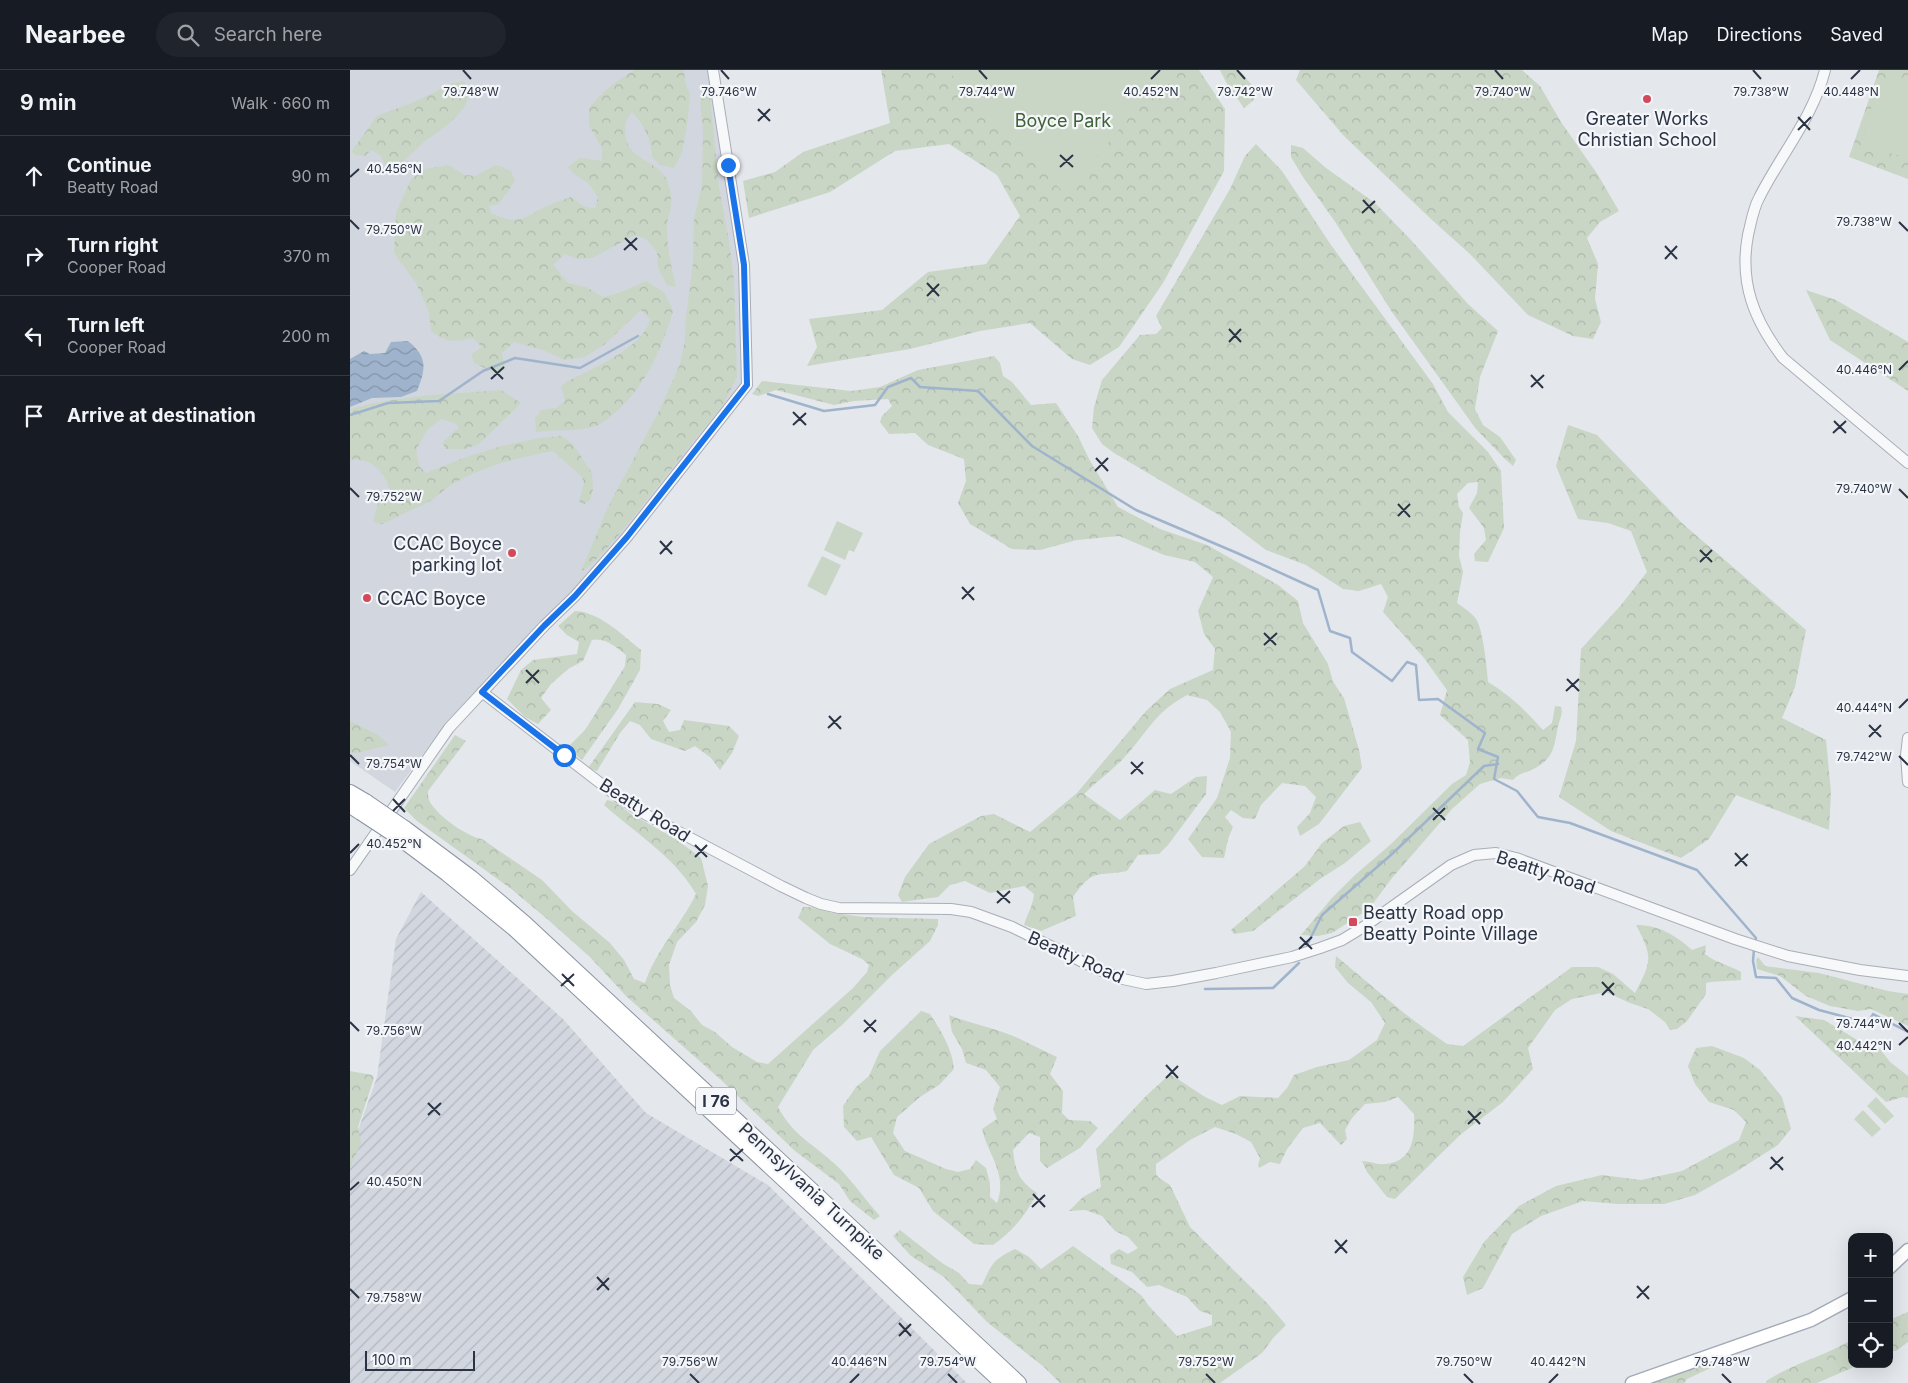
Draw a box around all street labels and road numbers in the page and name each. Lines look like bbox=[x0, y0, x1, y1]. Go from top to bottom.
street label: Beatty Road bbox=[596, 774, 694, 846]
street label: Beatty Road bbox=[1494, 846, 1598, 898]
street label: Beatty Road bbox=[1025, 926, 1127, 988]
road number: I 76 bbox=[696, 1088, 736, 1114]
street label: Pennsylvania Turnpike bbox=[735, 1118, 889, 1264]

